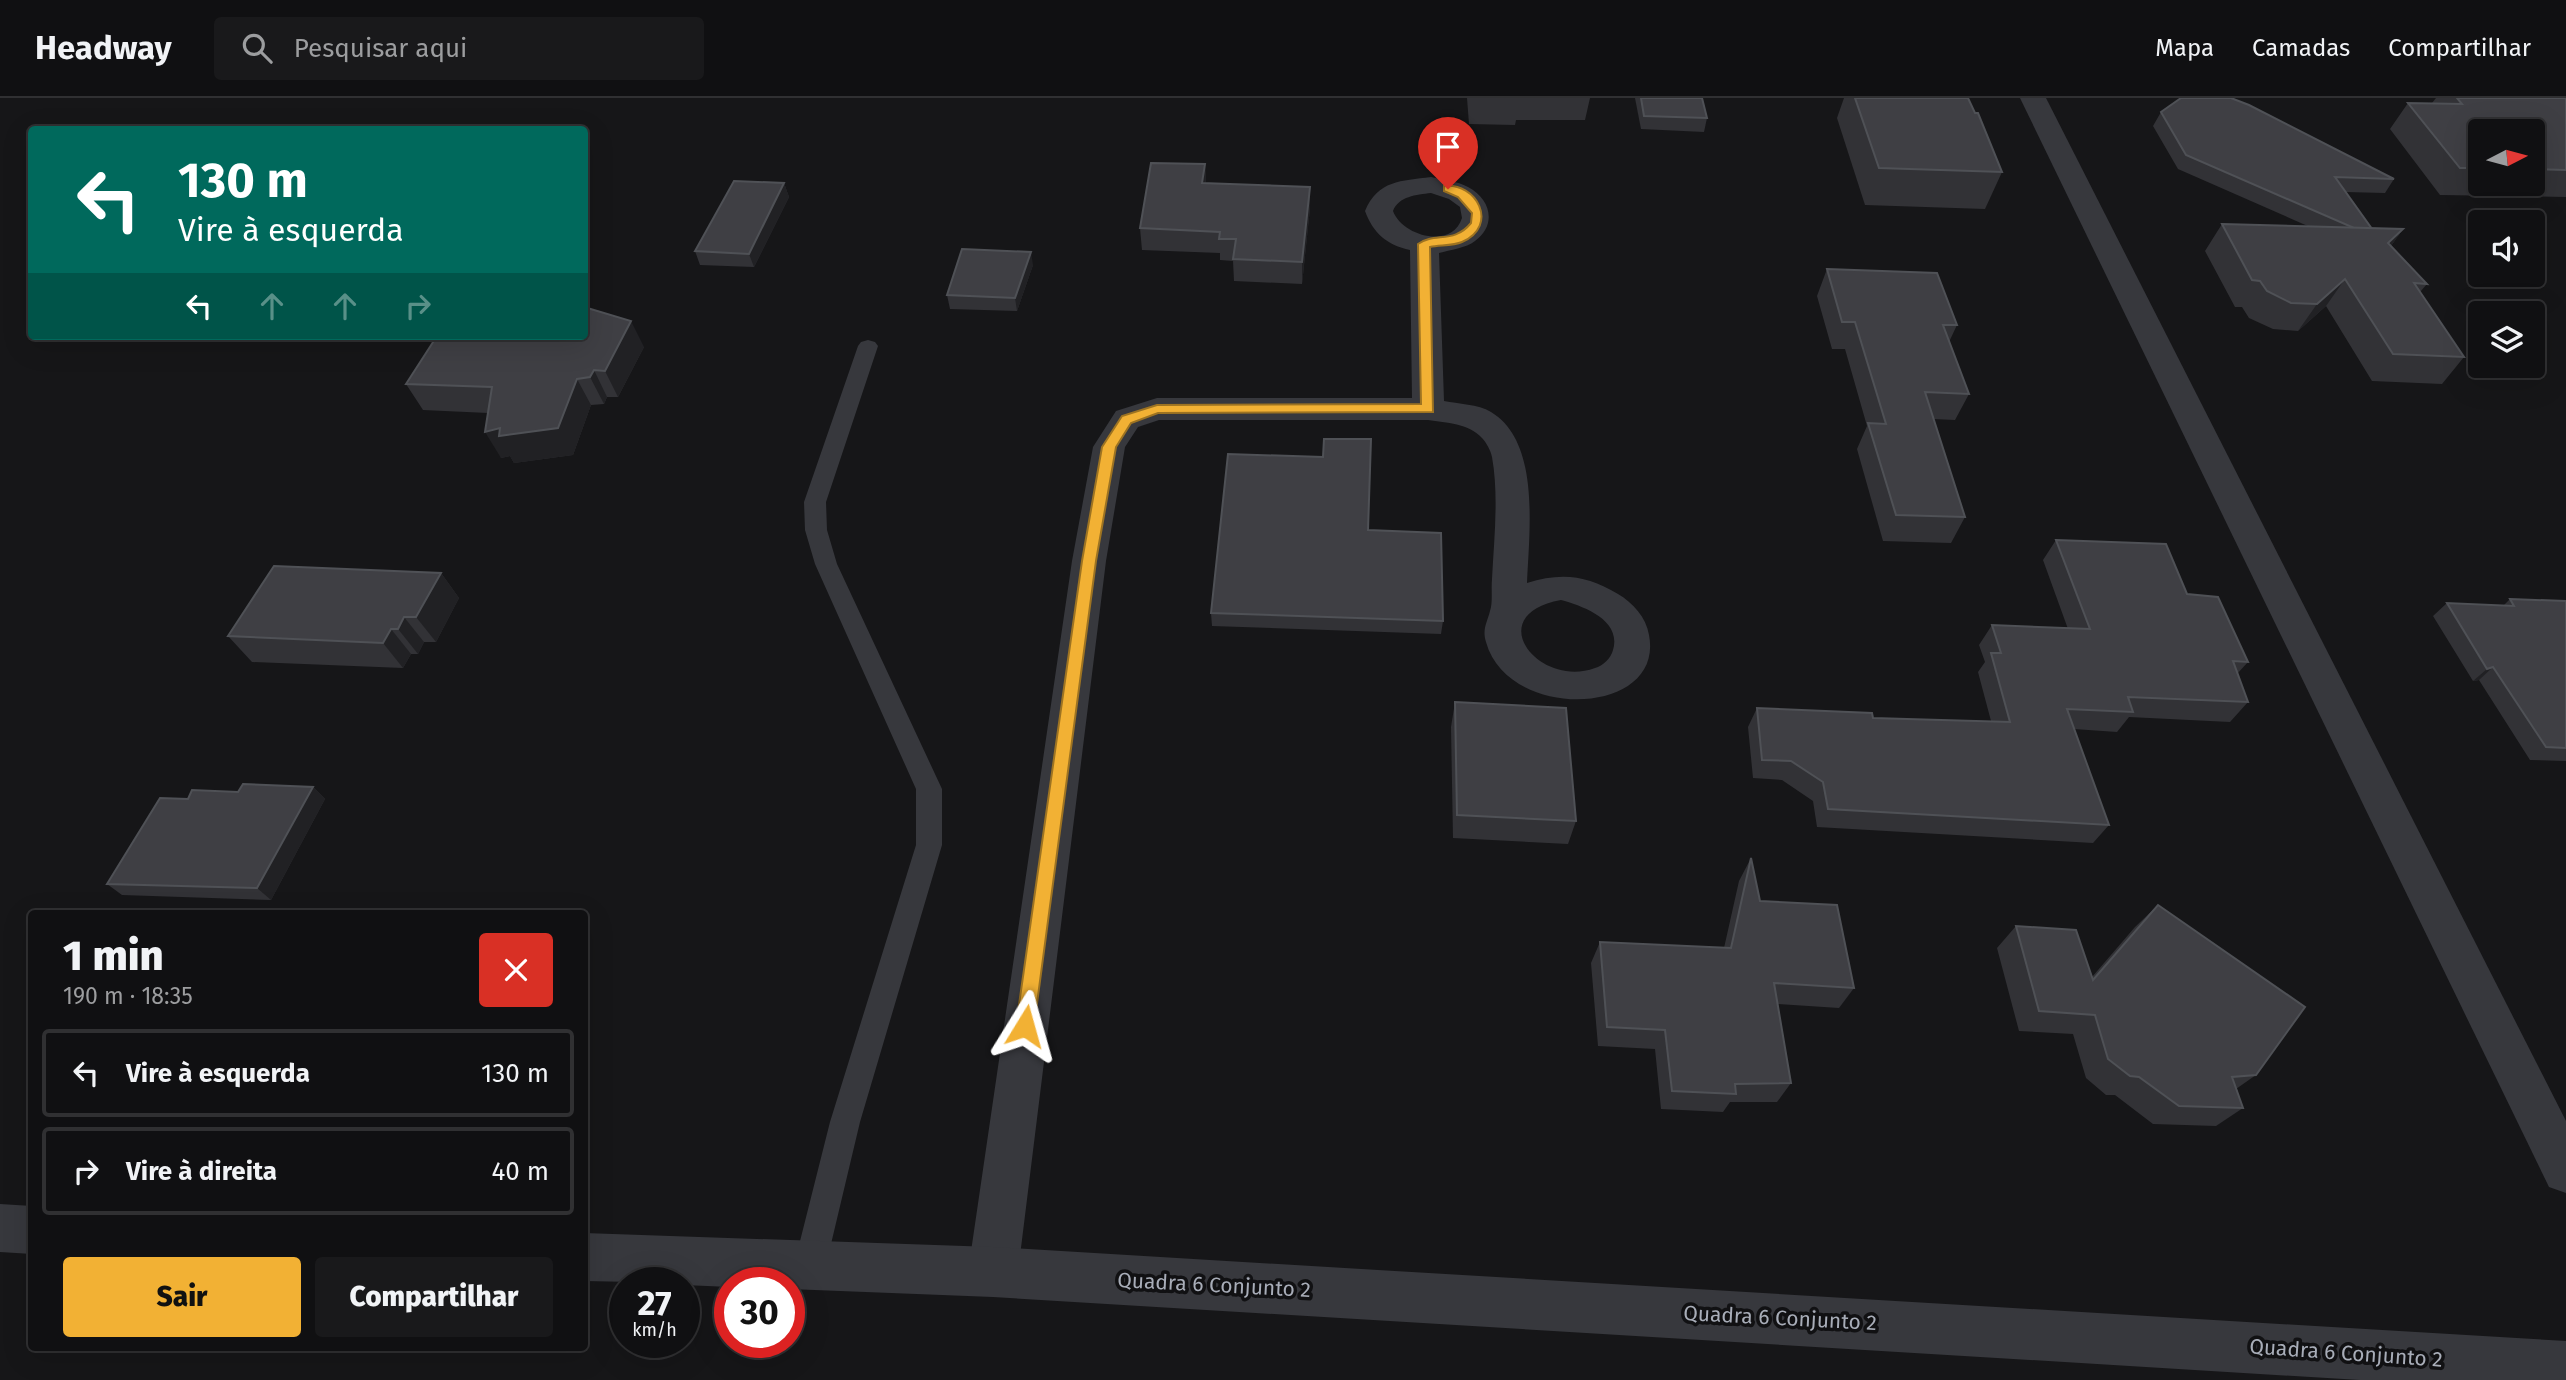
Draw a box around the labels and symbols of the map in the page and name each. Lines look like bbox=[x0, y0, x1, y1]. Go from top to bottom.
pin bbox=[1418, 117, 1478, 189]
north arrow bbox=[2468, 119, 2544, 196]
position arrow bbox=[988, 989, 1062, 1063]
speed limit sign: 30 bbox=[714, 1267, 805, 1358]
street label: Quadra 6 Conjunto 2 bbox=[1117, 1267, 1311, 1303]
street label: Quadra 6 Conjunto 2 bbox=[1683, 1300, 1877, 1336]
street label: Quadra 6 Conjunto 2 bbox=[2249, 1333, 2443, 1373]

